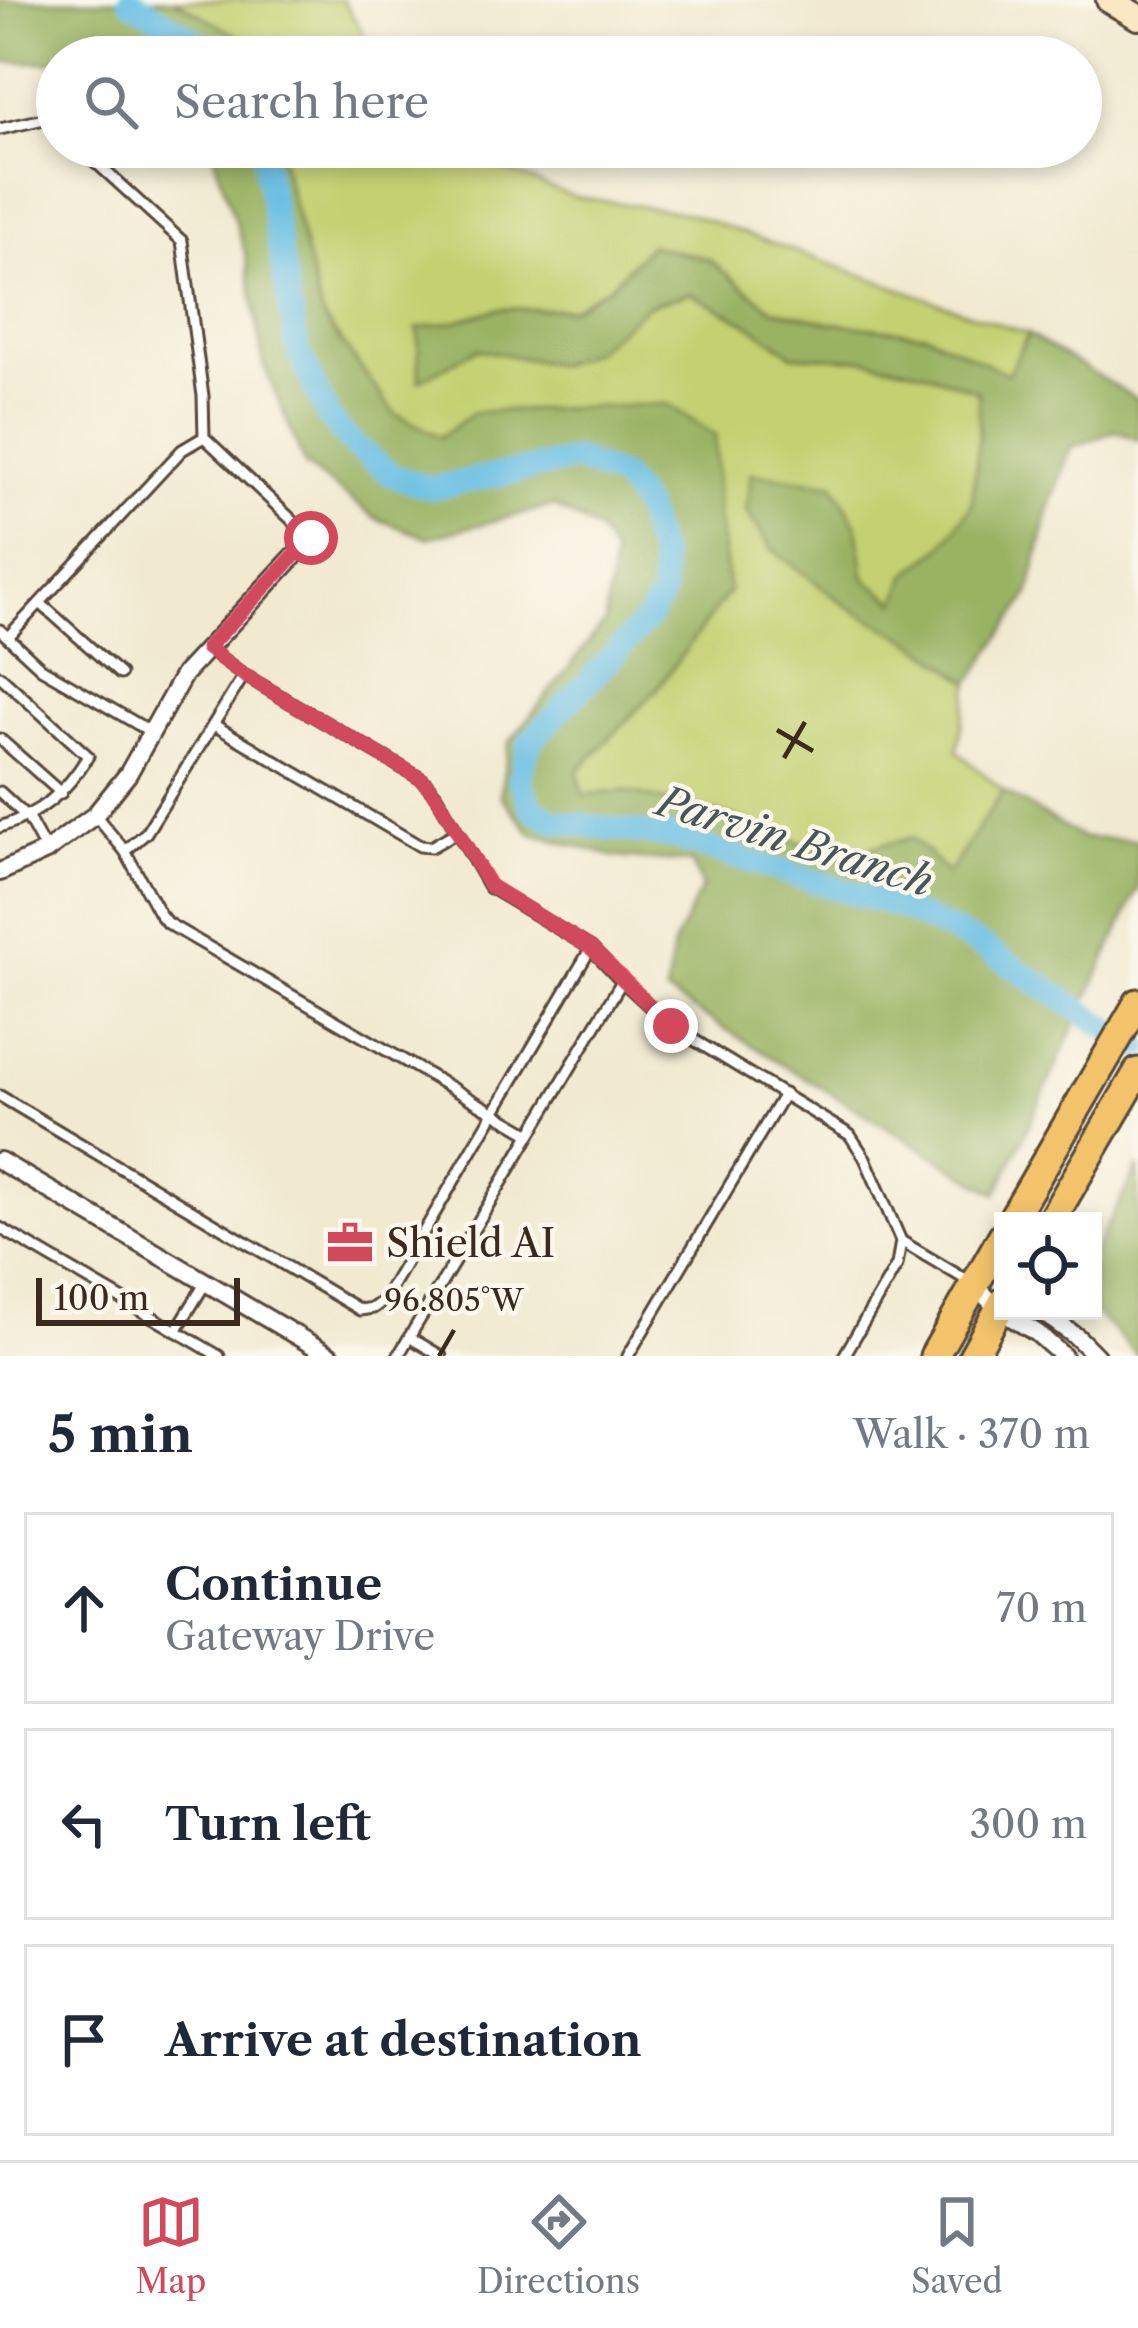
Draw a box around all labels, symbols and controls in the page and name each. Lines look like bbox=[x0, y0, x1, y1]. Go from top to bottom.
search box bbox=[36, 36, 1102, 168]
icon: search bbox=[78, 69, 144, 135]
text: Search here bbox=[174, 74, 429, 130]
route start bbox=[284, 511, 338, 565]
water label: Parvin Branch bbox=[648, 774, 939, 908]
route end bbox=[644, 999, 698, 1053]
map controls bbox=[994, 1212, 1102, 1320]
button: locate bbox=[994, 1212, 1102, 1320]
office icon: Shield AI bbox=[325, 1218, 375, 1268]
place label: Shield AI bbox=[386, 1219, 555, 1267]
scale bar bbox=[36, 1272, 240, 1325]
text: 100 m bbox=[54, 1278, 149, 1319]
text: 96.805°W bbox=[385, 1282, 525, 1319]
text: 5 min bbox=[48, 1403, 193, 1465]
text: Walk · 370 m bbox=[853, 1410, 1090, 1458]
text: Continue bbox=[165, 1556, 382, 1612]
icon: ahead bbox=[51, 1575, 117, 1641]
text: 70 m bbox=[996, 1584, 1087, 1632]
text: Gateway Drive bbox=[165, 1612, 435, 1660]
icon: left bbox=[51, 1791, 117, 1857]
text: Turn left bbox=[165, 1796, 371, 1852]
text: 300 m bbox=[969, 1800, 1087, 1848]
icon: arrive bbox=[51, 2007, 117, 2073]
text: Arrive at destination bbox=[165, 2012, 642, 2068]
tab: Map bbox=[135, 2189, 206, 2302]
tab: Directions bbox=[477, 2189, 640, 2302]
tab: Saved bbox=[911, 2189, 1003, 2302]

